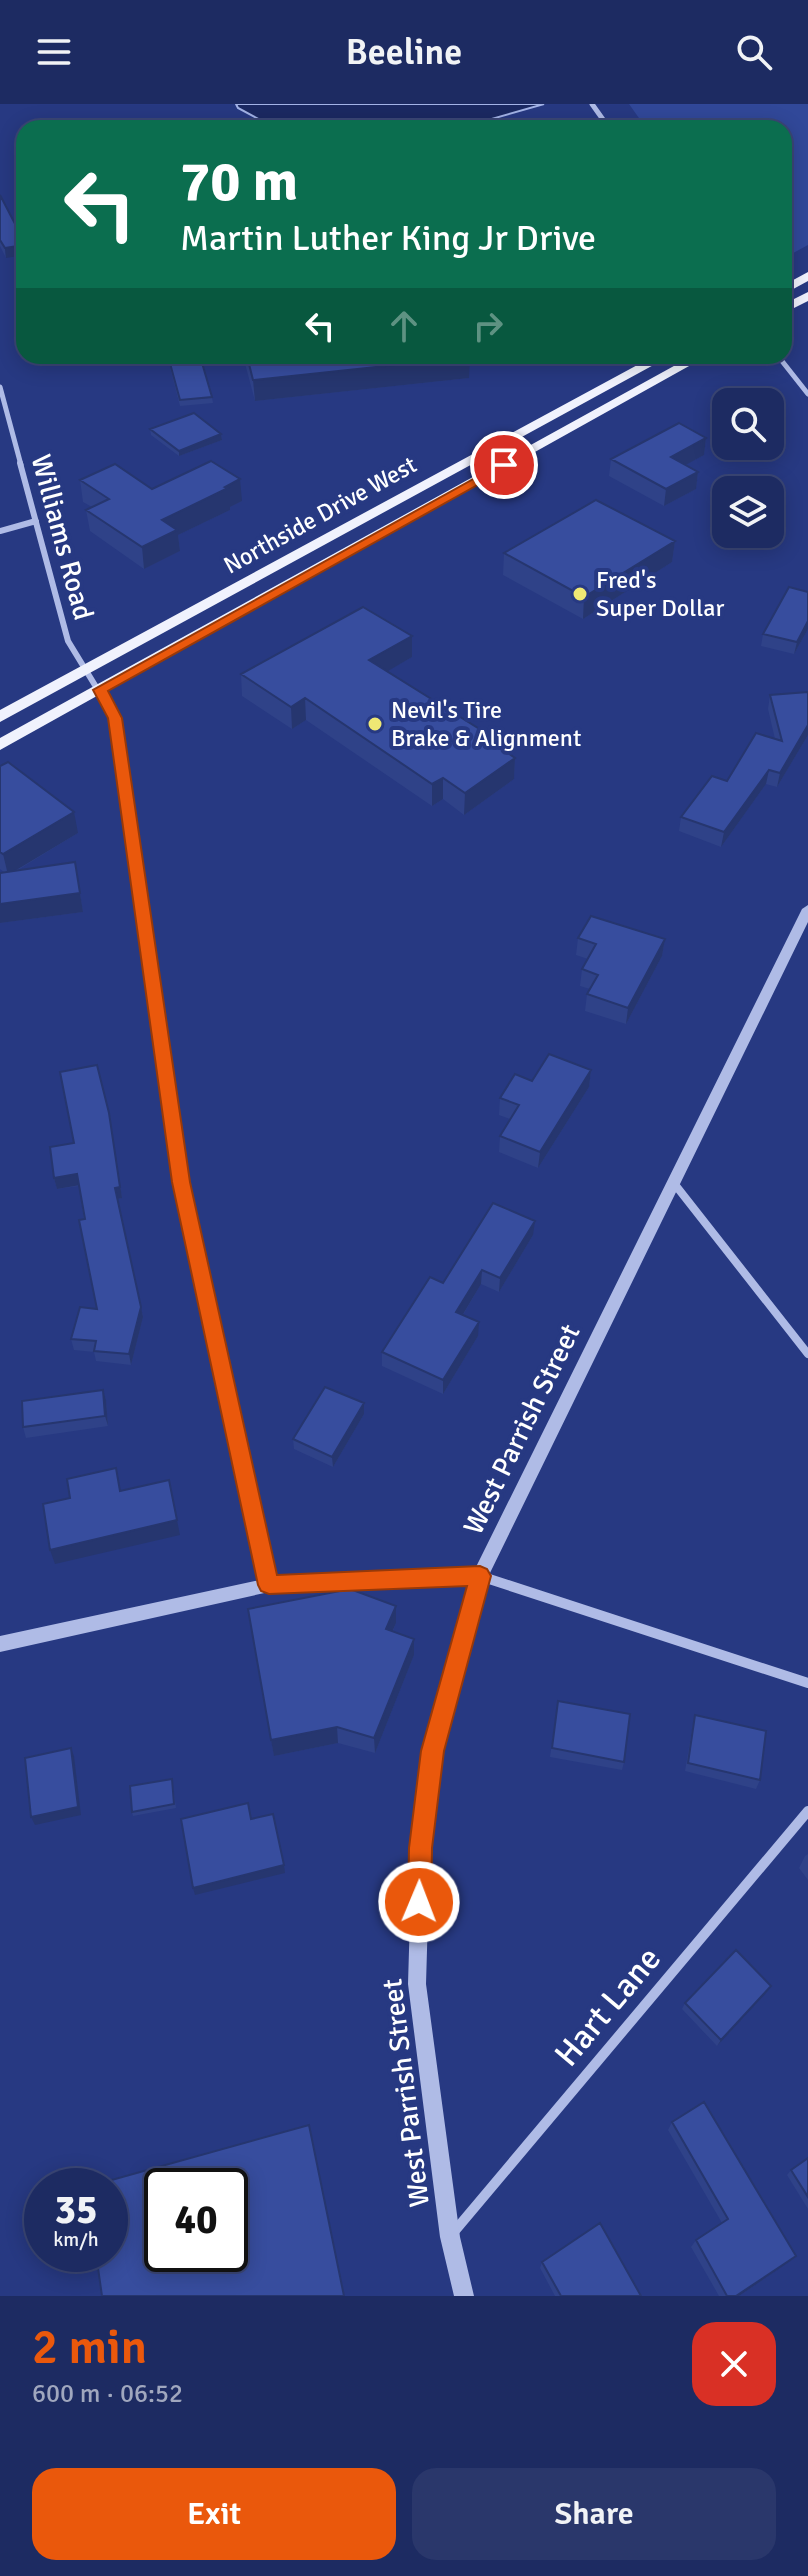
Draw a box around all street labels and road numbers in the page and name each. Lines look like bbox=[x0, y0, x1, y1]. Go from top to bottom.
street label: Northside Drive West bbox=[218, 450, 422, 580]
street label: Williams Road bbox=[24, 451, 100, 624]
street label: West Parrish Street bbox=[456, 1319, 588, 1540]
street label: Hart Lane bbox=[546, 1938, 670, 2075]
street label: West Parrish Street bbox=[375, 1977, 437, 2209]

